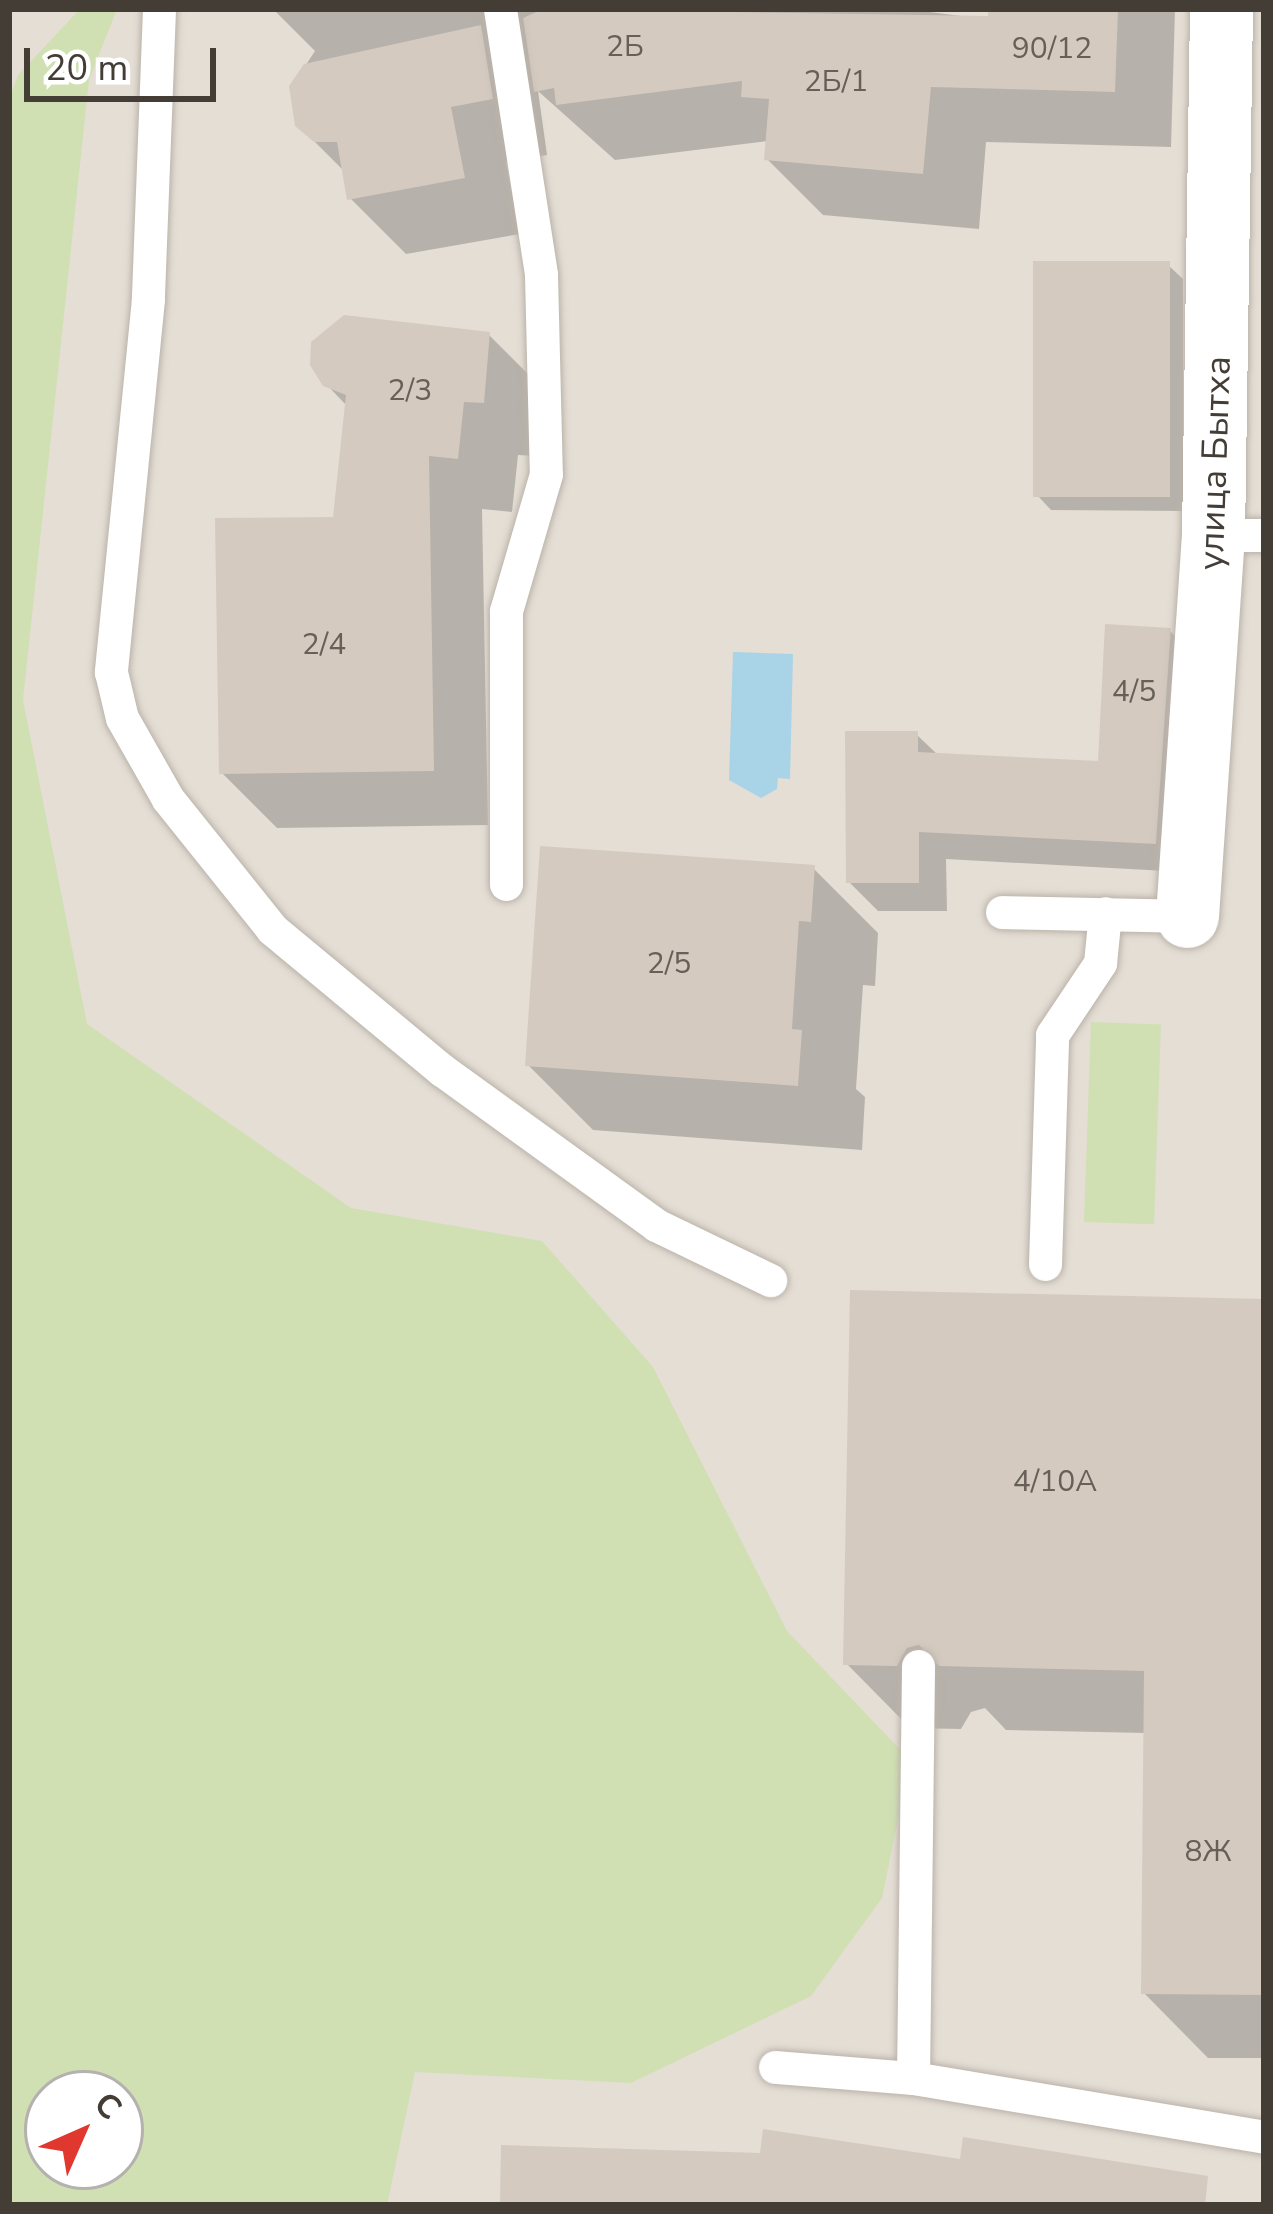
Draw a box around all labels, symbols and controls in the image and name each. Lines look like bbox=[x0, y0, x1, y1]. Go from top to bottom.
scale bar bbox=[30, 24, 222, 98]
house number: 2Б bbox=[606, 29, 644, 65]
house number: 90/12 bbox=[1012, 31, 1092, 67]
text: 20 m bbox=[45, 44, 128, 93]
house number: 2Б/1 bbox=[804, 64, 868, 100]
street label: улица Бытха bbox=[1190, 355, 1240, 571]
house number: 2/3 bbox=[388, 373, 432, 409]
house number: 2/4 bbox=[302, 627, 346, 663]
house number: 4/5 bbox=[1112, 674, 1156, 710]
house number: 2/5 bbox=[647, 946, 691, 982]
house number: 4/10А bbox=[1013, 1464, 1097, 1500]
house number: 8Ж bbox=[1184, 1834, 1232, 1870]
north arrow bbox=[24, 2070, 144, 2190]
text: С bbox=[84, 2082, 132, 2130]

